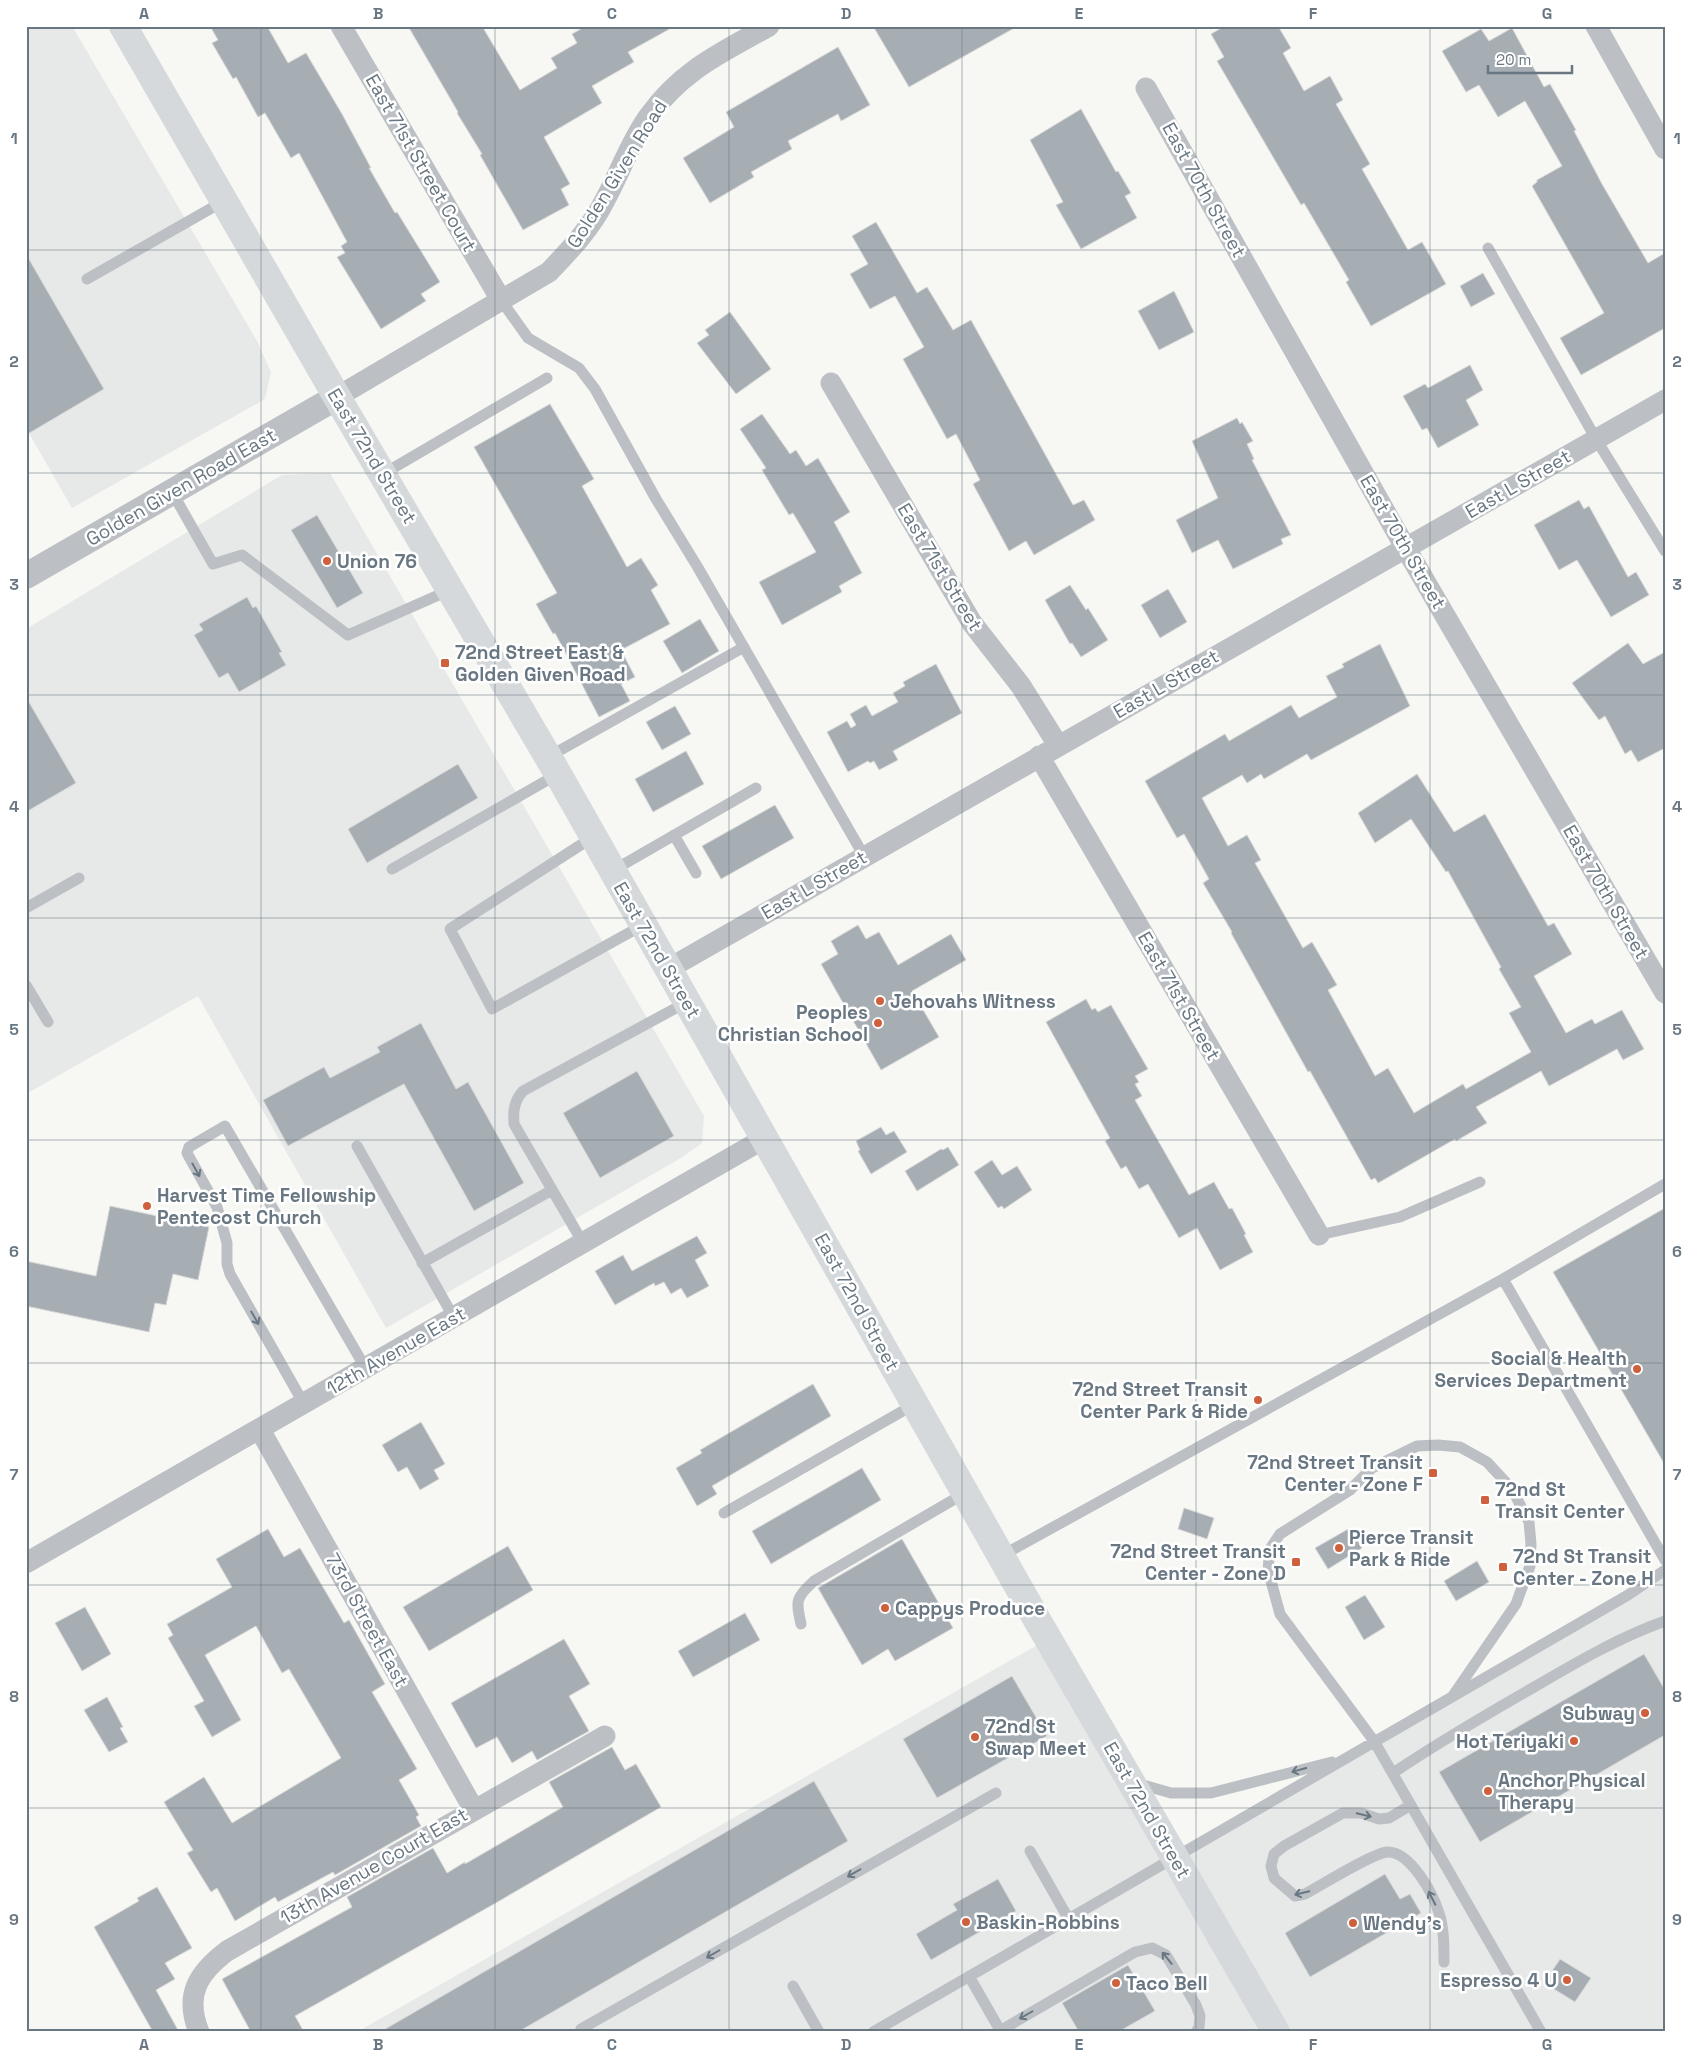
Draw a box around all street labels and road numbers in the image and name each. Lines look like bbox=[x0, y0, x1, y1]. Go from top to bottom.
street label: East 71st Street Court bbox=[360, 70, 482, 256]
street label: Golden Given Road bbox=[561, 95, 673, 253]
street label: East 70th Street bbox=[1156, 118, 1252, 262]
street label: East 72nd Street bbox=[322, 384, 422, 528]
street label: Golden Given Road East bbox=[81, 422, 281, 552]
street label: East L Street bbox=[1461, 444, 1575, 524]
street label: East 70th Street bbox=[1354, 470, 1452, 614]
street label: East 71st Street bbox=[892, 498, 988, 636]
street label: East L Street bbox=[1109, 644, 1223, 724]
street label: East 70th Street bbox=[1557, 820, 1655, 964]
street label: East L Street bbox=[757, 845, 871, 925]
street label: East 72nd Street bbox=[608, 877, 706, 1023]
street label: East 71st Street bbox=[1132, 927, 1226, 1065]
street label: East 72nd Street bbox=[809, 1229, 905, 1375]
street label: 12th Avenue East bbox=[322, 1301, 470, 1401]
street label: 73rd Street East bbox=[320, 1549, 414, 1691]
street label: East 72nd Street bbox=[1098, 1737, 1196, 1883]
street label: 13th Avenue Court East bbox=[276, 1802, 472, 1930]

